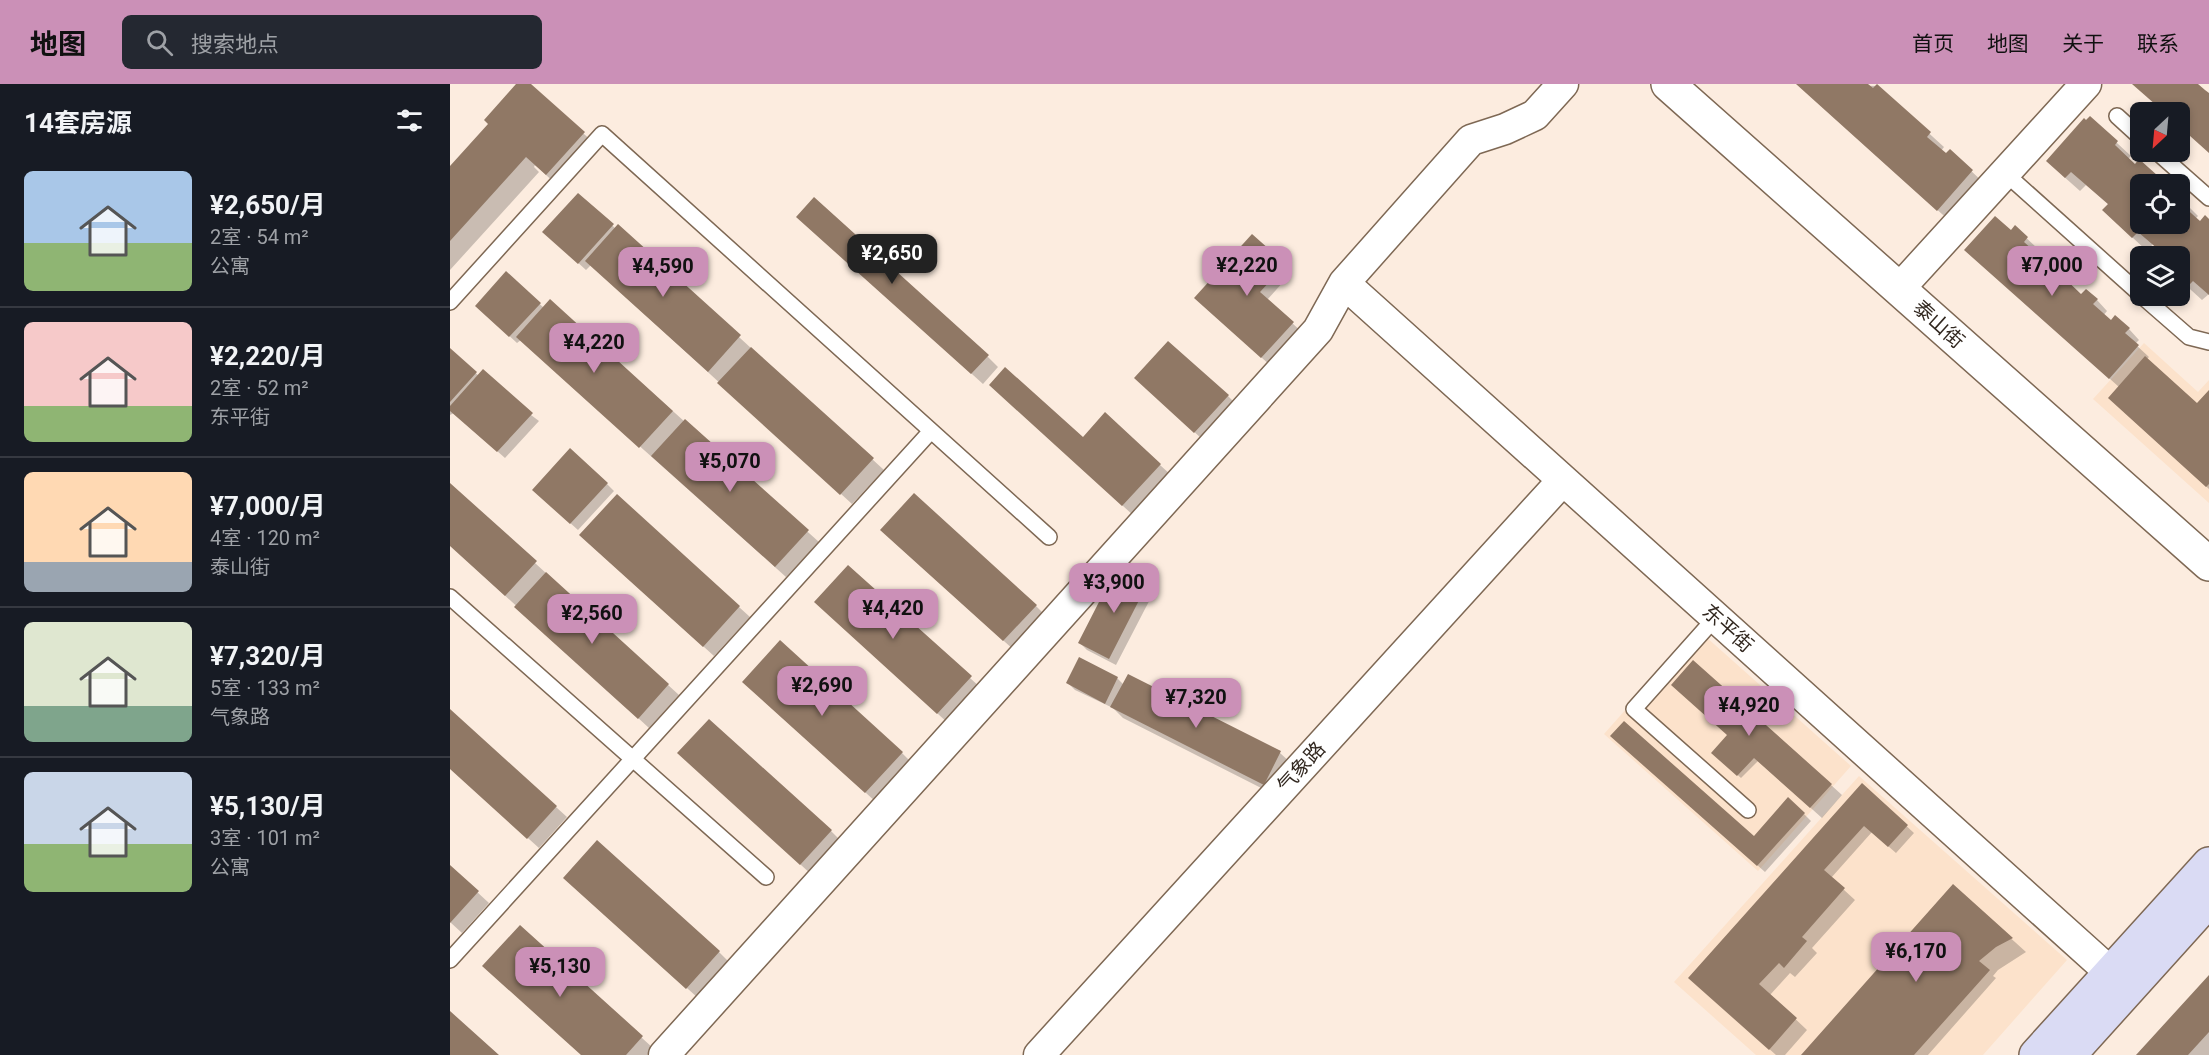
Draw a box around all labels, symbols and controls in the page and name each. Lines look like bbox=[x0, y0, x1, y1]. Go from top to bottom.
search box bbox=[122, 15, 542, 69]
icon: search bbox=[143, 26, 176, 59]
text: 地图 bbox=[30, 28, 86, 61]
text: 搜索地点 bbox=[191, 32, 279, 57]
text: 首页 bbox=[1912, 32, 1954, 56]
text: 地图 bbox=[1987, 32, 2029, 56]
text: 关于 bbox=[2062, 32, 2104, 56]
text: 联系 bbox=[2137, 32, 2179, 56]
north arrow bbox=[2130, 102, 2190, 162]
map controls bbox=[2130, 102, 2190, 306]
icon: filters bbox=[393, 104, 426, 137]
text: 14套房源 bbox=[24, 108, 132, 138]
button: locate bbox=[2130, 174, 2190, 234]
text: ¥2,650/月 bbox=[210, 190, 326, 220]
icon: home bbox=[72, 195, 144, 267]
text: 2室 · 54 m² bbox=[210, 225, 309, 249]
pin: ¥2,650 bbox=[843, 234, 941, 285]
text: ¥2,650 bbox=[861, 241, 923, 265]
pin: ¥2,220 bbox=[1198, 246, 1296, 297]
pin: ¥7,000 bbox=[2003, 246, 2101, 297]
button: layers bbox=[2130, 246, 2190, 306]
pin: ¥4,590 bbox=[614, 247, 712, 298]
text: ¥2,220 bbox=[1216, 253, 1278, 277]
text: ¥7,000 bbox=[2021, 253, 2083, 277]
text: 公寓 bbox=[210, 254, 250, 278]
text: ¥4,590 bbox=[632, 254, 694, 278]
street label: 泰山街 bbox=[1909, 295, 1969, 353]
pin: ¥4,220 bbox=[545, 323, 643, 374]
text: ¥4,220 bbox=[563, 330, 625, 354]
text: ¥2,220/月 bbox=[210, 341, 326, 371]
icon: home bbox=[72, 346, 144, 418]
text: 2室 · 52 m² bbox=[210, 376, 309, 400]
text: 东平街 bbox=[210, 405, 270, 429]
pin: ¥5,070 bbox=[681, 442, 779, 493]
text: ¥5,070 bbox=[699, 449, 761, 473]
text: ¥7,000/月 bbox=[210, 491, 326, 521]
icon: home bbox=[72, 496, 144, 568]
text: 4室 · 120 m² bbox=[210, 526, 320, 550]
text: 泰山街 bbox=[210, 555, 270, 579]
pin: ¥3,900 bbox=[1065, 563, 1163, 614]
text: ¥3,900 bbox=[1083, 570, 1145, 594]
pin: ¥4,420 bbox=[844, 589, 942, 640]
pin: ¥2,560 bbox=[543, 594, 641, 645]
text: ¥4,420 bbox=[862, 596, 924, 620]
street label: 东平街 bbox=[1698, 599, 1758, 657]
text: ¥2,560 bbox=[561, 601, 623, 625]
text: ¥7,320/月 bbox=[210, 641, 326, 671]
icon: home bbox=[72, 646, 144, 718]
pin: ¥2,690 bbox=[773, 666, 871, 717]
text: ¥2,690 bbox=[791, 673, 853, 697]
text: 5室 · 133 m² bbox=[210, 676, 320, 700]
pin: ¥7,320 bbox=[1147, 678, 1245, 729]
text: ¥7,320 bbox=[1165, 685, 1227, 709]
pin: ¥4,920 bbox=[1700, 686, 1798, 737]
text: ¥4,920 bbox=[1718, 693, 1780, 717]
text: 气象路 bbox=[210, 705, 270, 729]
street label: 气象路 bbox=[1272, 737, 1330, 797]
text: ¥5,130/月 bbox=[210, 791, 326, 821]
icon: home bbox=[72, 796, 144, 868]
text: 3室 · 101 m² bbox=[210, 826, 320, 850]
text: 公寓 bbox=[210, 855, 250, 879]
pin: ¥6,170 bbox=[1867, 932, 1965, 983]
text: ¥6,170 bbox=[1885, 939, 1947, 963]
pin: ¥5,130 bbox=[511, 947, 609, 998]
text: ¥5,130 bbox=[529, 954, 591, 978]

